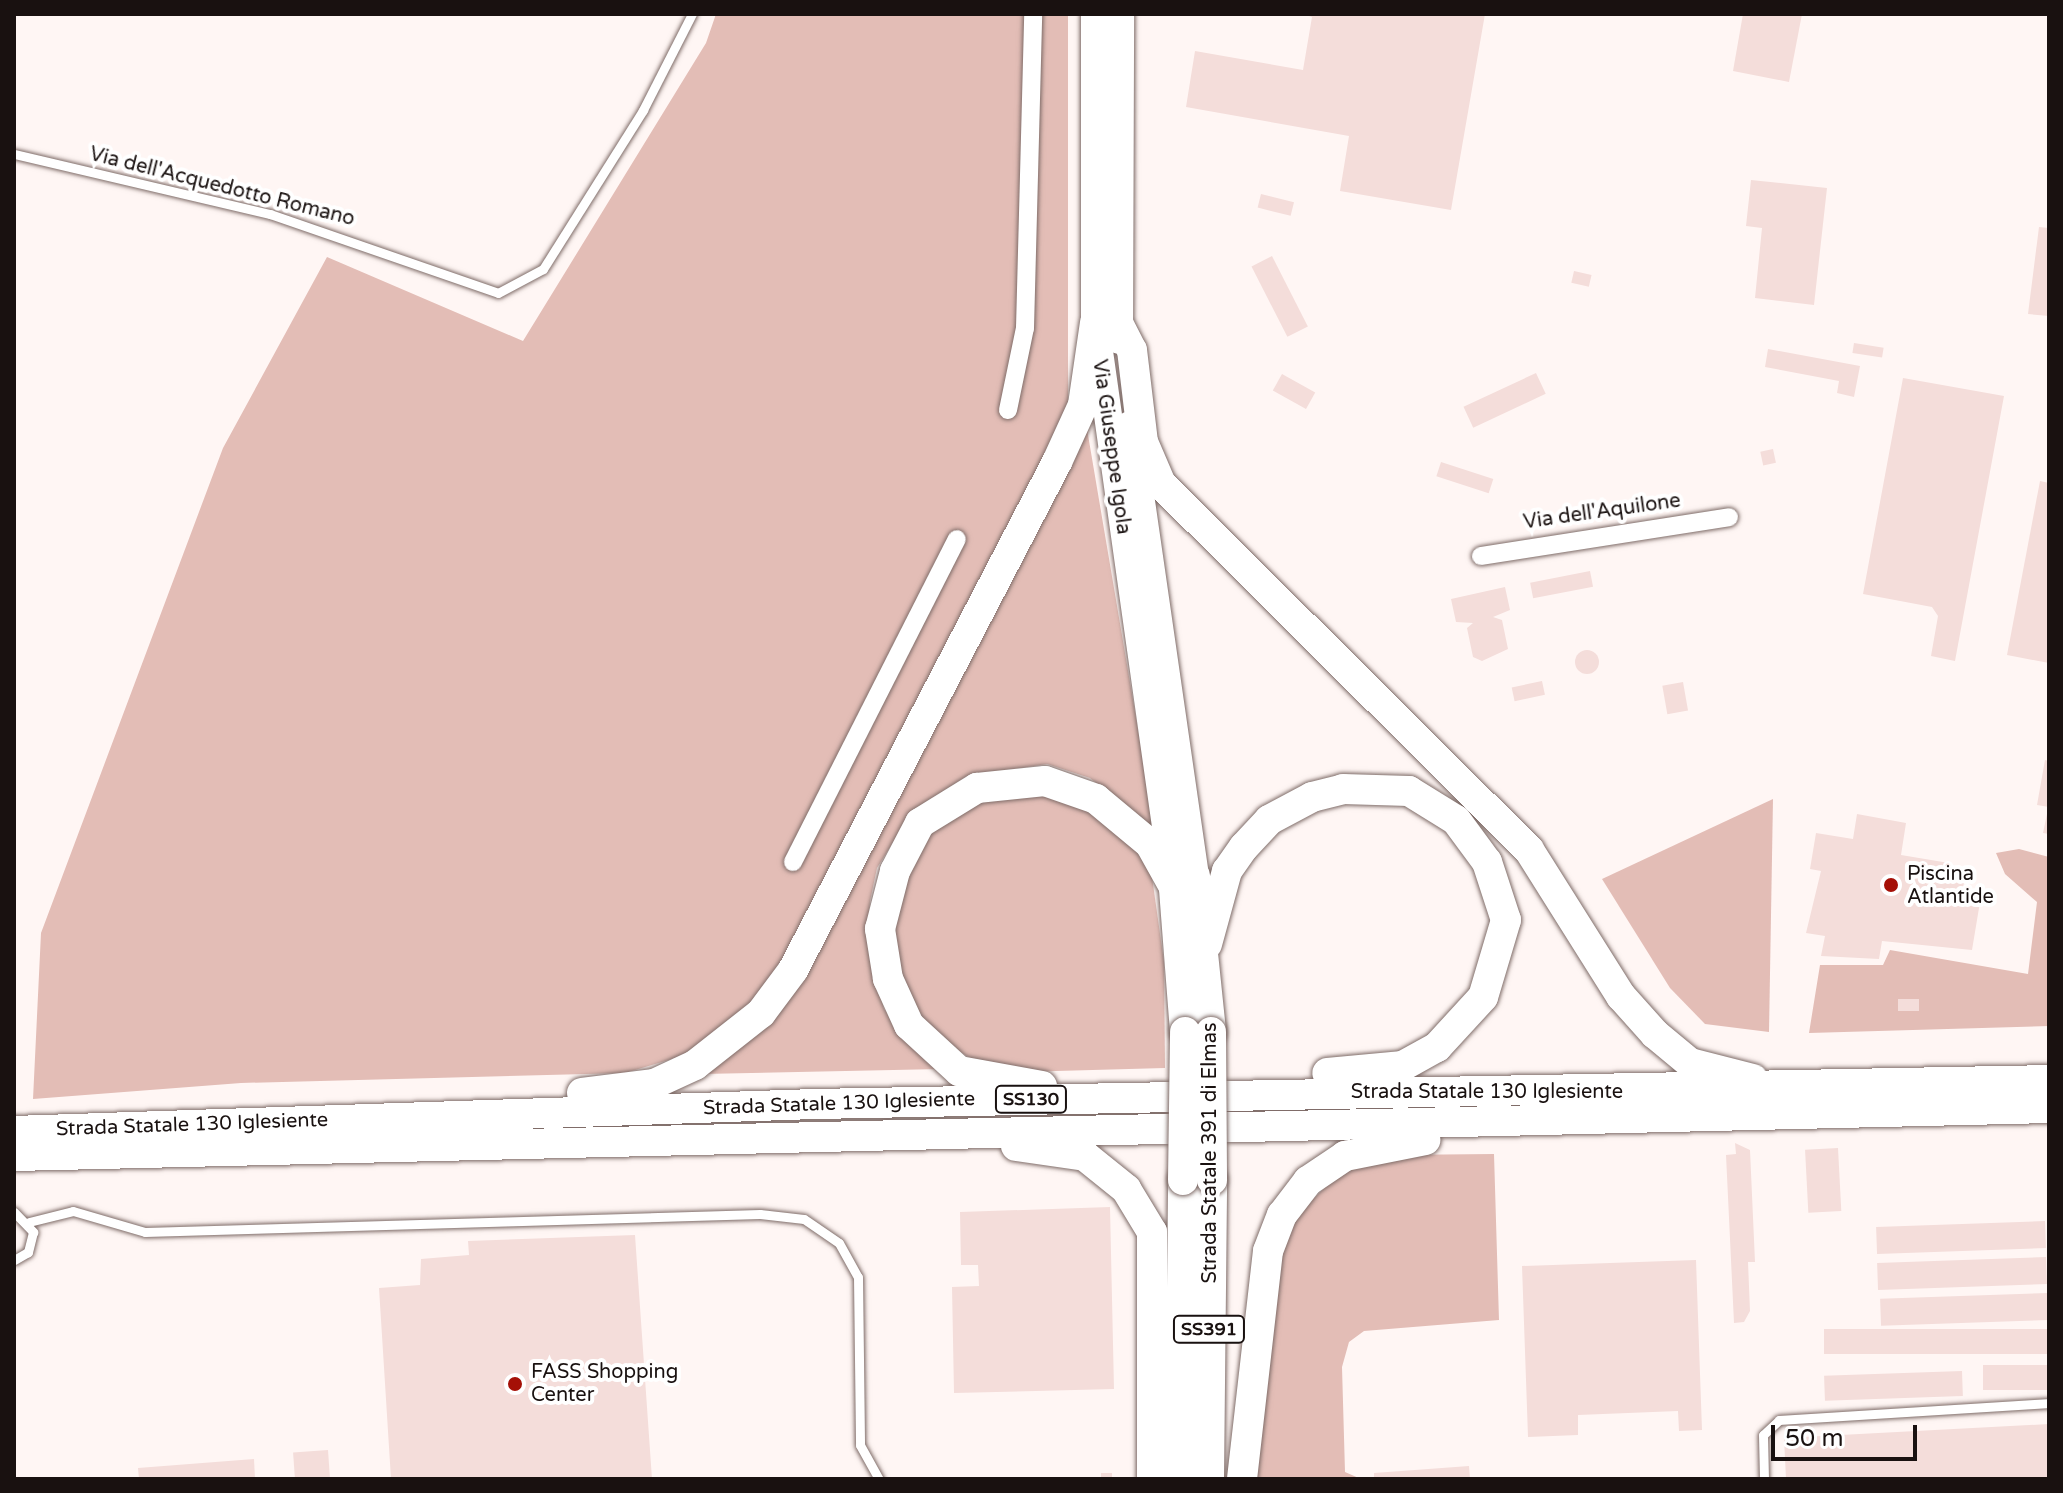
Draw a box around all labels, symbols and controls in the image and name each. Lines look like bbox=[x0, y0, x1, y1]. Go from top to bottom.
street label: Via dell'Acquedotto Romano bbox=[87, 142, 357, 232]
street label: Via Giuseppe Igola bbox=[1087, 358, 1135, 536]
street label: Via dell'Aquilone bbox=[1522, 489, 1682, 535]
place label: Piscina Atlantide bbox=[1907, 862, 1994, 909]
marker: Piscina Atlantide bbox=[1882, 876, 1900, 894]
street label: Strada Statale 391 di Elmas bbox=[1198, 1023, 1222, 1283]
street label: Strada Statale 130 Iglesiente bbox=[1351, 1080, 1623, 1104]
road number: SS130 bbox=[993, 1085, 1069, 1113]
street label: Strada Statale 130 Iglesiente bbox=[703, 1087, 975, 1121]
street label: Strada Statale 130 Iglesiente bbox=[56, 1108, 328, 1142]
road number: SS391 bbox=[1171, 1315, 1247, 1343]
place label: FASS Shopping Center bbox=[531, 1360, 678, 1407]
marker: FASS Shopping Center bbox=[506, 1375, 524, 1393]
scale bar bbox=[1775, 1409, 1921, 1459]
text: 50 m bbox=[1785, 1424, 1843, 1453]

